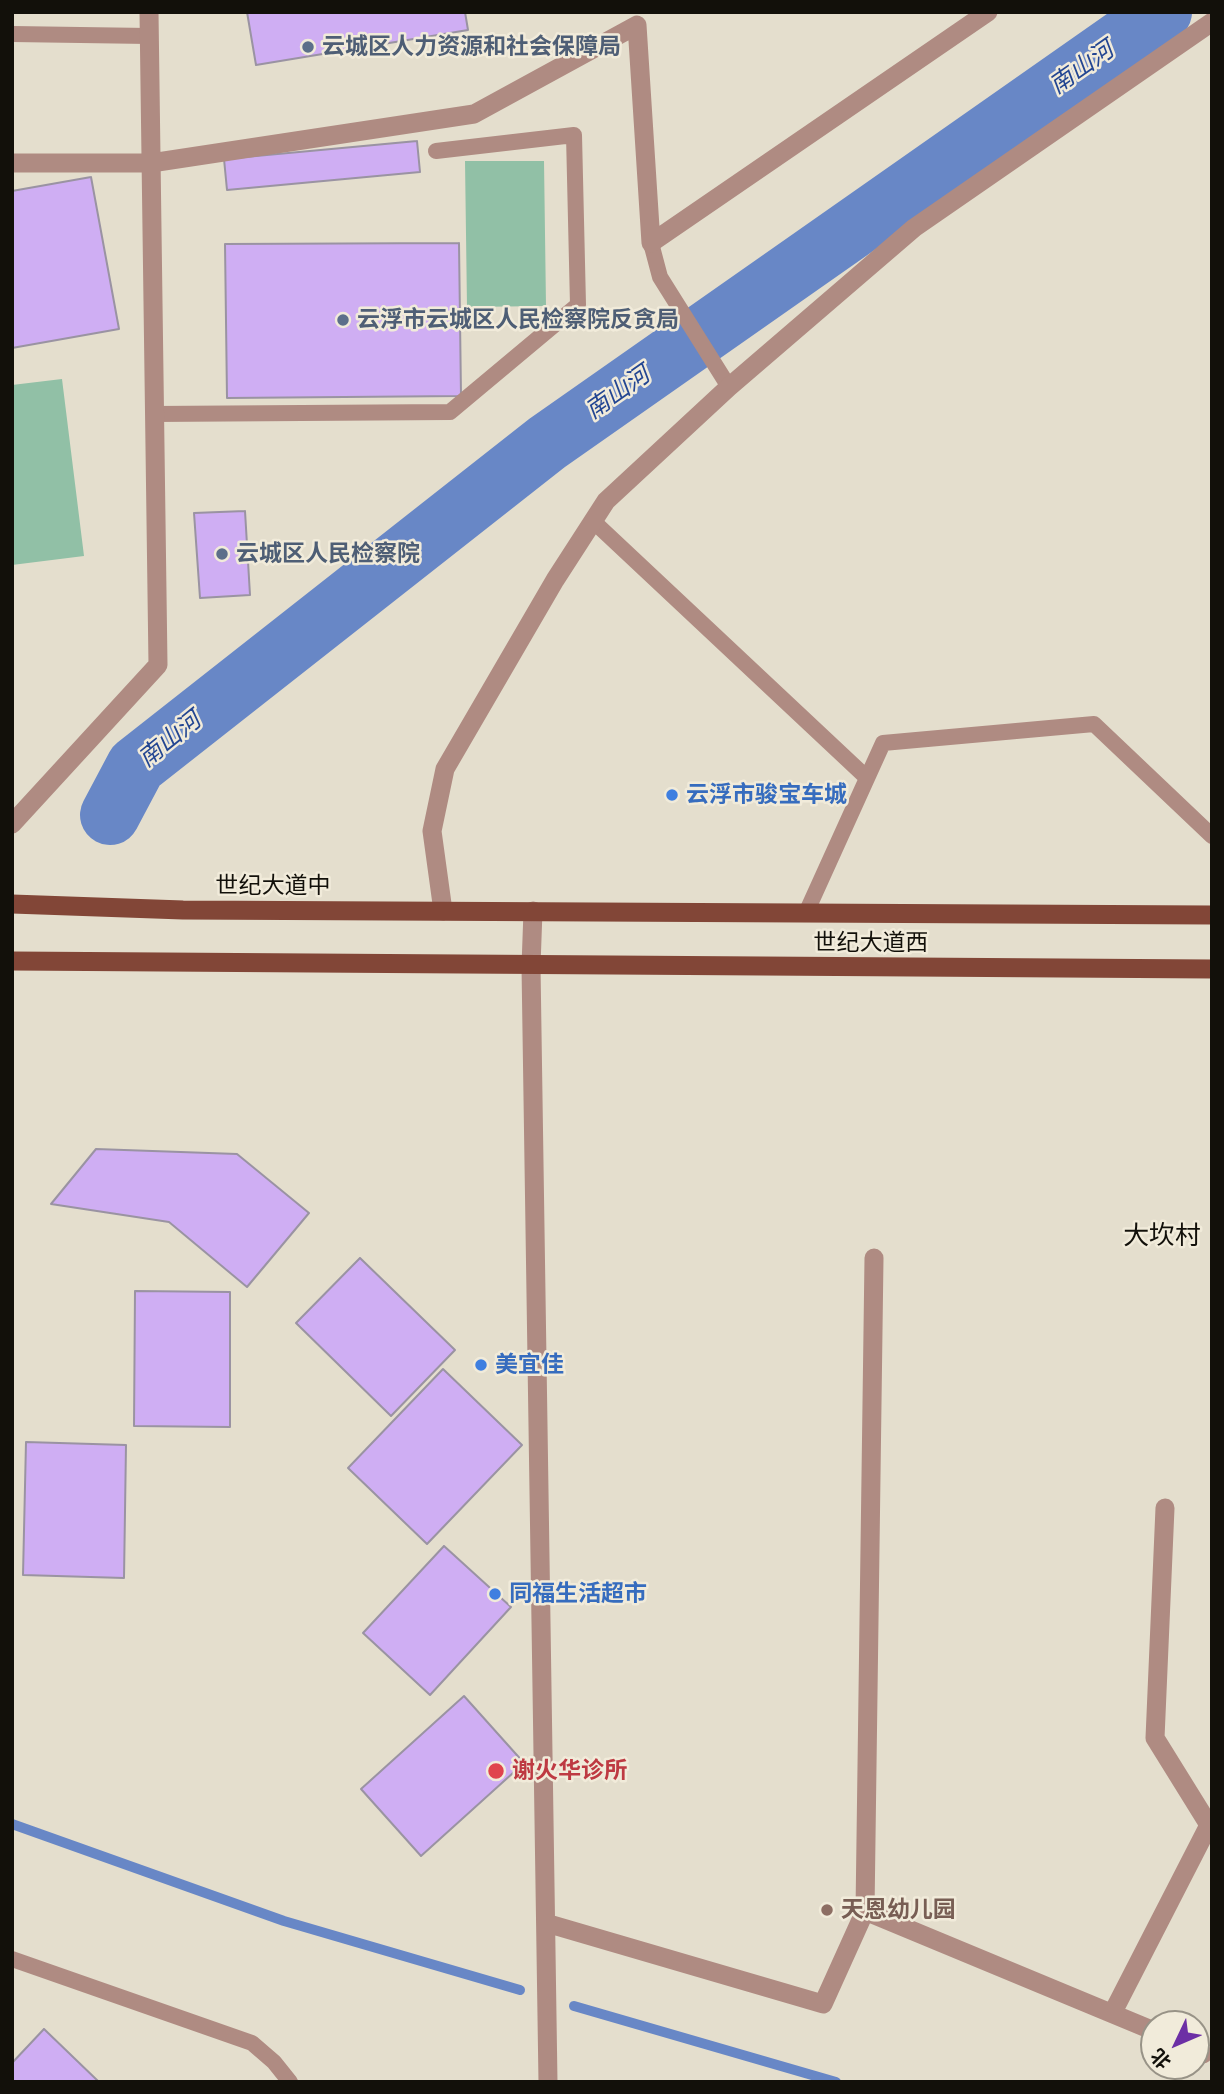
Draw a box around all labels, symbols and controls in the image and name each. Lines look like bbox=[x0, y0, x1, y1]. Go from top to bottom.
place label: 云城区人力资源和社会保障局 bbox=[322, 33, 621, 61]
water label: 南山河 bbox=[1044, 36, 1120, 100]
marker: 云城区人力资源和社会保障局 bbox=[300, 39, 316, 55]
place label: 云浮市云城区人民检察院反贪局 bbox=[357, 306, 679, 334]
marker: 云浮市云城区人民检察院反贪局 bbox=[335, 312, 351, 328]
water label: 南山河 bbox=[580, 361, 656, 425]
place label: 云城区人民检察院 bbox=[236, 540, 420, 568]
marker: 云城区人民检察院 bbox=[214, 546, 230, 562]
water label: 南山河 bbox=[133, 706, 207, 774]
place label: 云浮市骏宝车城 bbox=[686, 781, 847, 809]
marker: 云浮市骏宝车城 bbox=[664, 787, 680, 803]
street label: 世纪大道中 bbox=[216, 872, 330, 900]
street label: 世纪大道西 bbox=[814, 929, 928, 957]
district label: 大坎村 bbox=[1123, 1220, 1201, 1252]
place label: 美宜佳 bbox=[495, 1351, 564, 1379]
marker: 美宜佳 bbox=[473, 1357, 489, 1373]
place label: 同福生活超市 bbox=[509, 1580, 647, 1608]
marker: 同福生活超市 bbox=[487, 1586, 503, 1602]
place label: 谢火华诊所 bbox=[512, 1757, 627, 1785]
marker: 谢火华诊所 bbox=[486, 1761, 506, 1781]
place label: 天恩幼儿园 bbox=[841, 1896, 956, 1924]
marker: 天恩幼儿园 bbox=[819, 1902, 835, 1918]
north arrow bbox=[1140, 2010, 1210, 2080]
text: 北 bbox=[1146, 2044, 1176, 2073]

